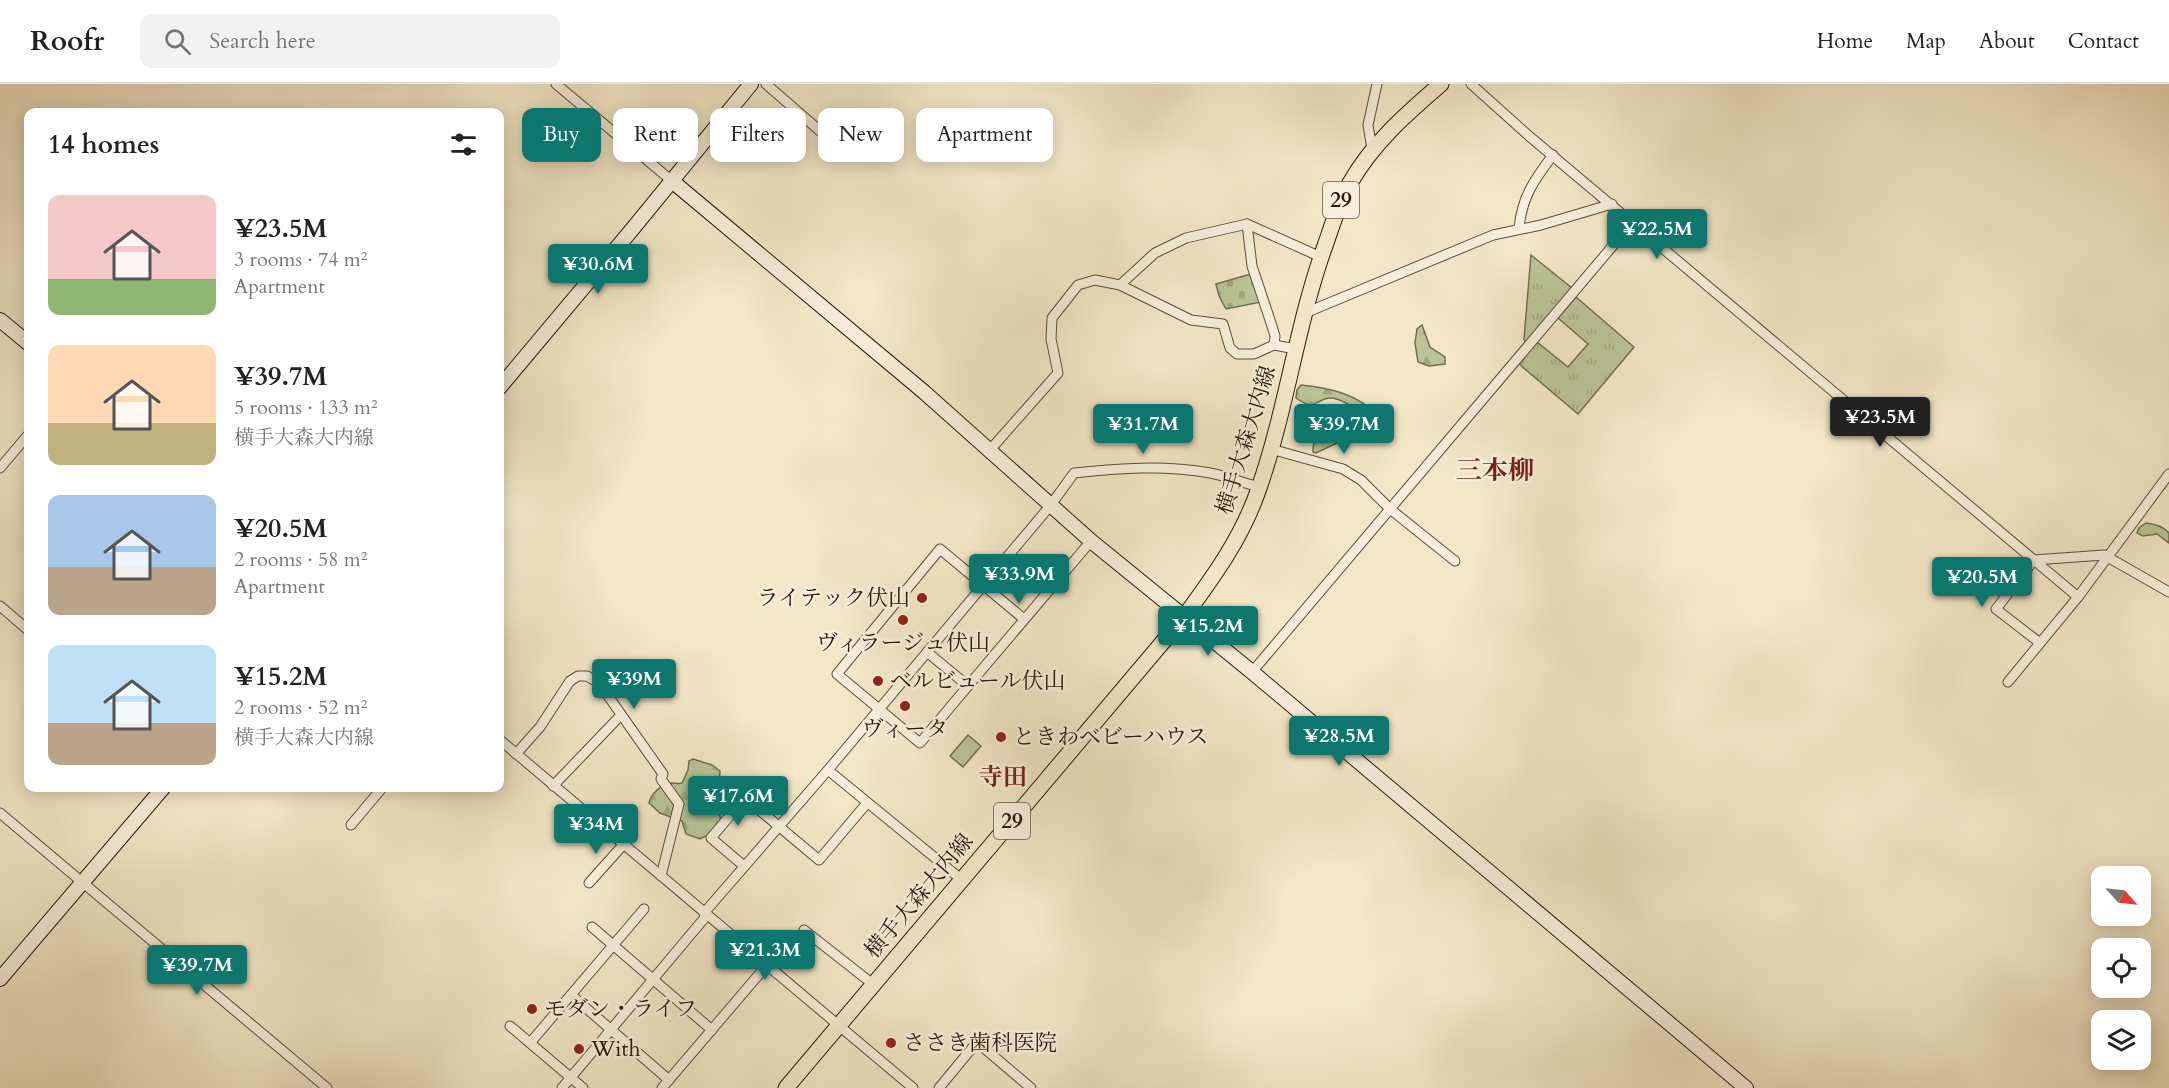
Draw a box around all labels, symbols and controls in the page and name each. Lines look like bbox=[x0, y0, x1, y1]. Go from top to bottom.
search box bbox=[140, 14, 560, 68]
text: Roofr bbox=[30, 22, 104, 60]
icon: search bbox=[161, 25, 194, 58]
text: Search here bbox=[209, 26, 316, 56]
text: Home bbox=[1817, 27, 1873, 56]
text: Map bbox=[1906, 27, 1946, 56]
text: About bbox=[1979, 27, 2035, 56]
text: Contact bbox=[2068, 27, 2139, 56]
chip: Buy bbox=[522, 108, 601, 162]
chip: Rent bbox=[613, 108, 698, 162]
chip: Filters bbox=[710, 108, 806, 162]
chip: New bbox=[818, 108, 904, 162]
chip: Apartment bbox=[916, 108, 1053, 162]
text: 14 homes bbox=[48, 127, 159, 162]
icon: filters bbox=[447, 128, 480, 161]
road number: 29 bbox=[1323, 182, 1359, 218]
pin: ¥22.5M bbox=[1608, 209, 1706, 260]
text: ¥23.5M bbox=[234, 211, 327, 246]
text: ¥22.5M bbox=[1621, 215, 1693, 242]
icon: home bbox=[96, 219, 168, 291]
pin: ¥30.6M bbox=[549, 244, 647, 295]
text: 3 rooms · 74 m² bbox=[234, 246, 367, 273]
text: ¥30.6M bbox=[562, 250, 634, 277]
text: Apartment bbox=[234, 273, 325, 300]
text: ¥39.7M bbox=[234, 359, 327, 394]
street label: 横手大森大内線 bbox=[1209, 362, 1283, 518]
icon: home bbox=[96, 369, 168, 441]
text: 5 rooms · 133 m² bbox=[234, 394, 378, 421]
pin: ¥23.5M bbox=[1831, 397, 1929, 448]
text: ¥23.5M bbox=[1844, 403, 1916, 430]
pin: ¥31.7M bbox=[1094, 404, 1192, 455]
pin: ¥39.7M bbox=[1295, 404, 1393, 455]
text: ¥31.7M bbox=[1107, 410, 1179, 437]
text: ¥39.7M bbox=[1308, 410, 1380, 437]
text: 横手大森大内線 bbox=[234, 424, 374, 451]
district label: 三本柳 bbox=[1456, 453, 1534, 488]
text: ¥20.5M bbox=[234, 511, 327, 546]
icon: home bbox=[96, 519, 168, 591]
text: 2 rooms · 58 m² bbox=[234, 546, 367, 573]
pin: ¥33.9M bbox=[970, 554, 1068, 605]
pin: ¥20.5M bbox=[1933, 557, 2031, 608]
text: ¥33.9M bbox=[983, 560, 1055, 587]
text: ¥20.5M bbox=[1946, 563, 2018, 590]
text: Apartment bbox=[234, 573, 325, 600]
place label: ライテック伏山 bbox=[757, 583, 910, 613]
marker: ライテック伏山 bbox=[915, 591, 929, 605]
pin: ¥15.2M bbox=[1159, 606, 1257, 657]
text: ¥15.2M bbox=[1172, 612, 1244, 639]
marker: ヴィラージュ伏山 bbox=[896, 613, 910, 627]
place label: ヴィラージュ伏山 bbox=[816, 628, 990, 658]
text: ¥15.2M bbox=[234, 659, 327, 694]
pin: ¥39M bbox=[598, 659, 670, 710]
text: ¥39M bbox=[606, 665, 662, 692]
place label: ベルビュール伏山 bbox=[890, 666, 1066, 696]
icon: home bbox=[96, 669, 168, 741]
marker: ベルビュール伏山 bbox=[871, 674, 885, 688]
text: 2 rooms · 52 m² bbox=[234, 694, 367, 721]
marker: ヴィータ bbox=[898, 699, 912, 713]
place label: ヴィータ bbox=[862, 714, 948, 744]
pin: ¥28.5M bbox=[1290, 716, 1388, 767]
place label: ときわベビーハウス bbox=[1013, 722, 1208, 752]
text: ¥28.5M bbox=[1303, 722, 1375, 749]
text: 横手大森大内線 bbox=[234, 724, 374, 751]
marker: ときわベビーハウス bbox=[994, 730, 1008, 744]
district label: 寺田 bbox=[979, 761, 1027, 794]
pin: ¥17.6M bbox=[689, 776, 787, 827]
text: ¥17.6M bbox=[702, 782, 774, 809]
road number: 29 bbox=[994, 803, 1030, 839]
pin: ¥34M bbox=[560, 804, 632, 855]
text: ¥34M bbox=[568, 810, 624, 837]
street label: 横手大森大内線 bbox=[858, 827, 980, 965]
north arrow bbox=[2091, 866, 2151, 926]
map controls bbox=[2091, 866, 2151, 1070]
pin: ¥21.3M bbox=[716, 930, 814, 981]
text: ¥21.3M bbox=[729, 936, 801, 963]
button: locate bbox=[2091, 938, 2151, 998]
pin: ¥39.7M bbox=[148, 945, 246, 996]
text: ¥39.7M bbox=[161, 951, 233, 978]
place label: モダン・ライフ bbox=[544, 994, 697, 1024]
marker: モダン・ライフ bbox=[525, 1002, 539, 1016]
button: layers bbox=[2091, 1010, 2151, 1070]
place label: ささき歯科医院 bbox=[903, 1028, 1057, 1058]
place label: With bbox=[590, 1034, 641, 1064]
marker: ささき歯科医院 bbox=[884, 1036, 898, 1050]
marker: With bbox=[572, 1042, 586, 1056]

